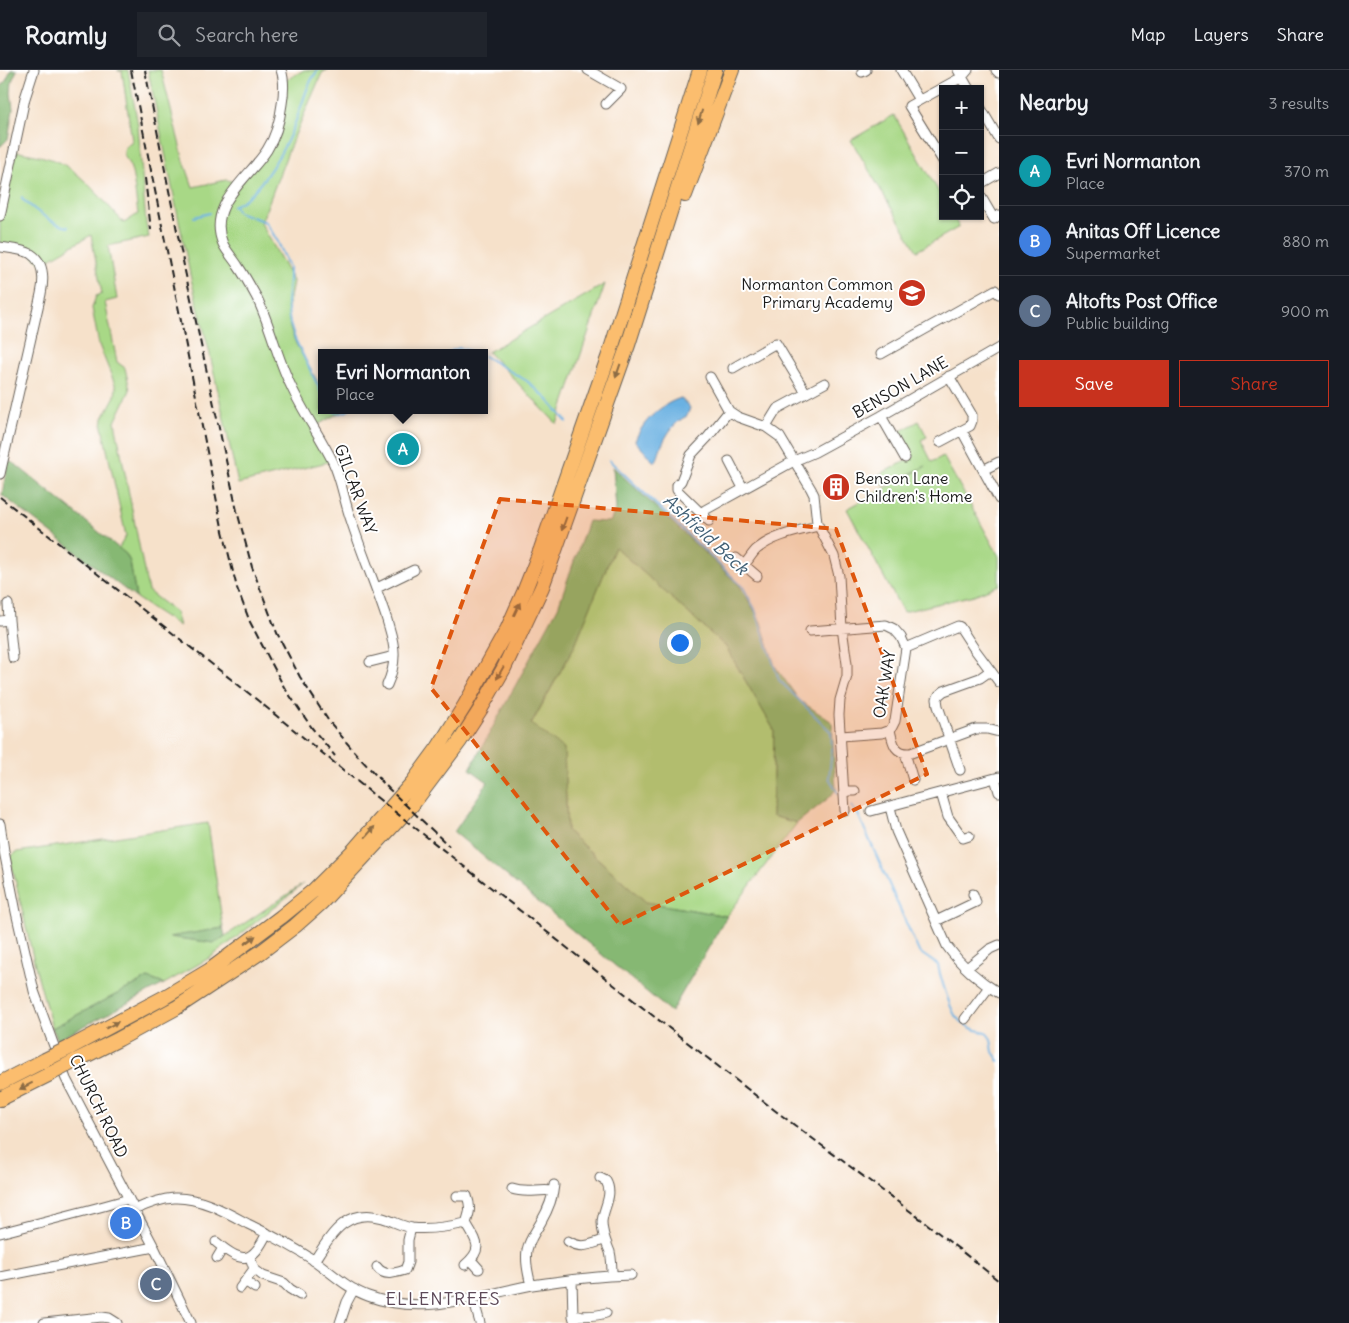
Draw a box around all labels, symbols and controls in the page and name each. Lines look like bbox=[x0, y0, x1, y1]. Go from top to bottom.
search box bbox=[137, 12, 487, 57]
text: Roamly bbox=[25, 20, 107, 50]
icon: search bbox=[155, 21, 183, 49]
text: Search here bbox=[195, 23, 298, 47]
text: Map bbox=[1130, 23, 1165, 46]
text: Layers bbox=[1193, 23, 1249, 46]
text: Share bbox=[1277, 23, 1324, 46]
map controls bbox=[939, 85, 984, 220]
button: + bbox=[939, 85, 984, 130]
text: Nearby bbox=[1019, 89, 1089, 116]
text: 3 results bbox=[1269, 93, 1329, 113]
one-way arrow bbox=[696, 109, 704, 124]
button: − bbox=[939, 130, 984, 175]
text: Evri Normanton bbox=[1066, 149, 1200, 173]
text: A bbox=[1030, 161, 1040, 181]
text: 370 m bbox=[1284, 161, 1329, 181]
text: Place bbox=[1066, 173, 1105, 193]
button: locate bbox=[939, 175, 984, 220]
text: Anitas Off Licence bbox=[1066, 219, 1220, 243]
text: B bbox=[1030, 231, 1040, 251]
text: 880 m bbox=[1282, 231, 1329, 251]
text: Supermarket bbox=[1066, 243, 1160, 263]
place label: Normanton Common Primary Academy bbox=[741, 274, 893, 312]
school or university icon: Normanton Common Primary Academy bbox=[897, 278, 927, 308]
text: Altofts Post Office bbox=[1066, 289, 1217, 313]
text: C bbox=[1030, 301, 1040, 321]
text: 900 m bbox=[1281, 301, 1329, 321]
text: Public building bbox=[1066, 313, 1169, 333]
popup bbox=[318, 349, 488, 414]
street label: BENSON LANE bbox=[849, 352, 951, 422]
text: Evri Normanton bbox=[336, 360, 470, 384]
button: Save bbox=[1019, 360, 1169, 407]
button: Share bbox=[1179, 360, 1329, 407]
one-way arrow bbox=[614, 364, 622, 379]
text: Place bbox=[336, 384, 375, 404]
pin: A bbox=[387, 430, 419, 468]
street label: GILCAR WAY bbox=[331, 441, 382, 537]
place label: Benson Lane Children's Home bbox=[855, 468, 972, 506]
building icon: Benson Lane Children's Home bbox=[821, 472, 851, 502]
water label: Ashfield Beck bbox=[659, 489, 755, 581]
one-way arrow bbox=[560, 517, 567, 532]
one-way arrow bbox=[513, 602, 521, 616]
your location bbox=[667, 630, 693, 656]
street label: OAK WAY bbox=[869, 648, 899, 720]
one-way arrow bbox=[496, 667, 505, 680]
one-way arrow bbox=[365, 825, 376, 838]
one-way arrow bbox=[243, 935, 257, 945]
one-way arrow bbox=[105, 1021, 119, 1030]
street label: CHURCH ROAD bbox=[65, 1051, 133, 1161]
one-way arrow bbox=[19, 1082, 33, 1090]
pin: B bbox=[110, 1204, 142, 1242]
pin: C bbox=[140, 1265, 172, 1303]
district label: ELLENTREES bbox=[386, 1287, 501, 1310]

